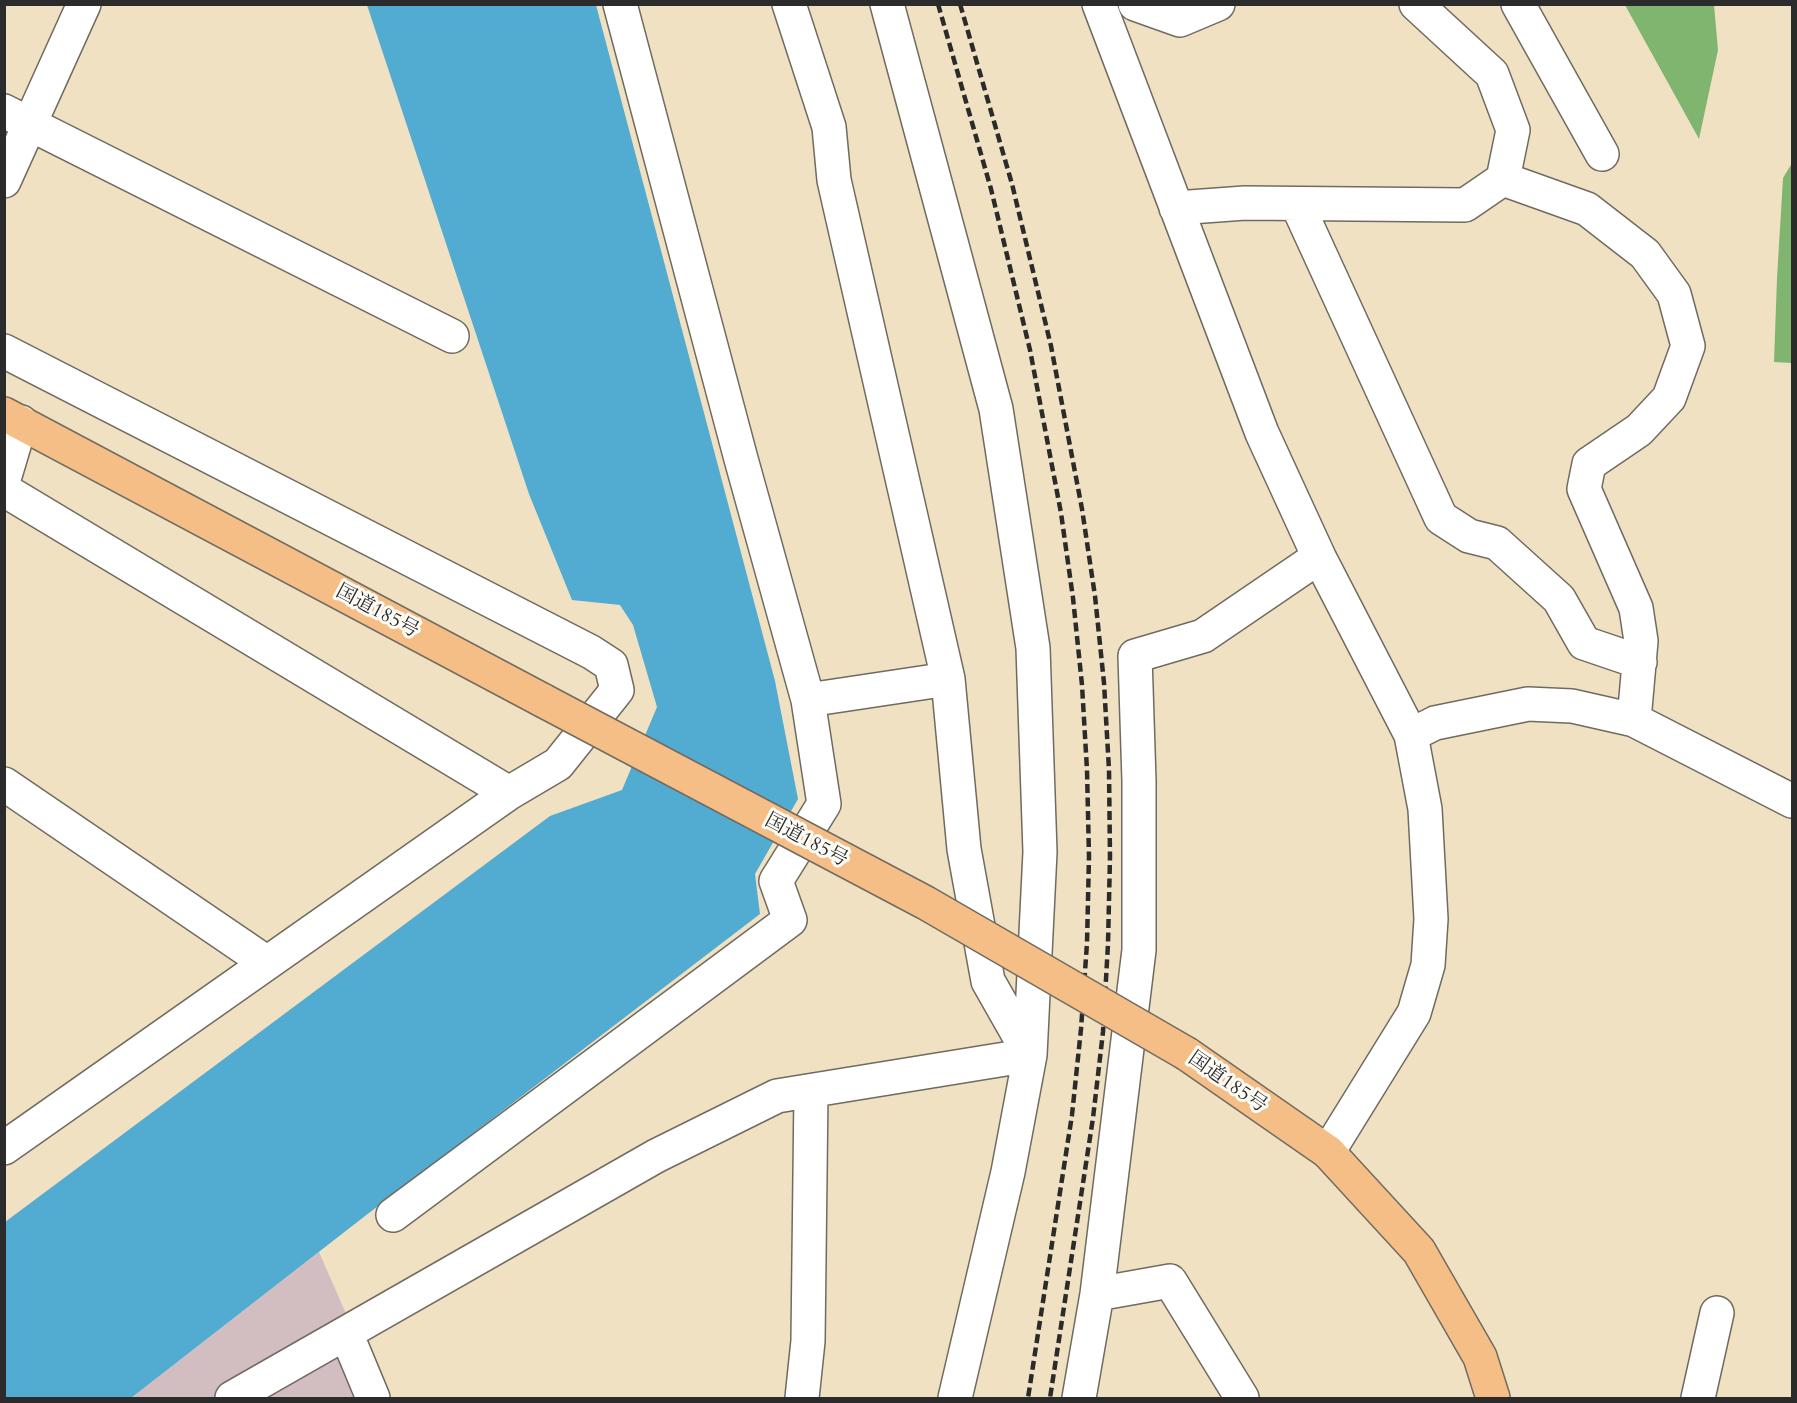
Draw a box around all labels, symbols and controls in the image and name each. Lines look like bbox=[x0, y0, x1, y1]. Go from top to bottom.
street label: 国道185号 bbox=[331, 580, 423, 644]
street label: 国道185号 bbox=[760, 809, 852, 873]
street label: 国道185号 bbox=[1183, 1047, 1271, 1119]

